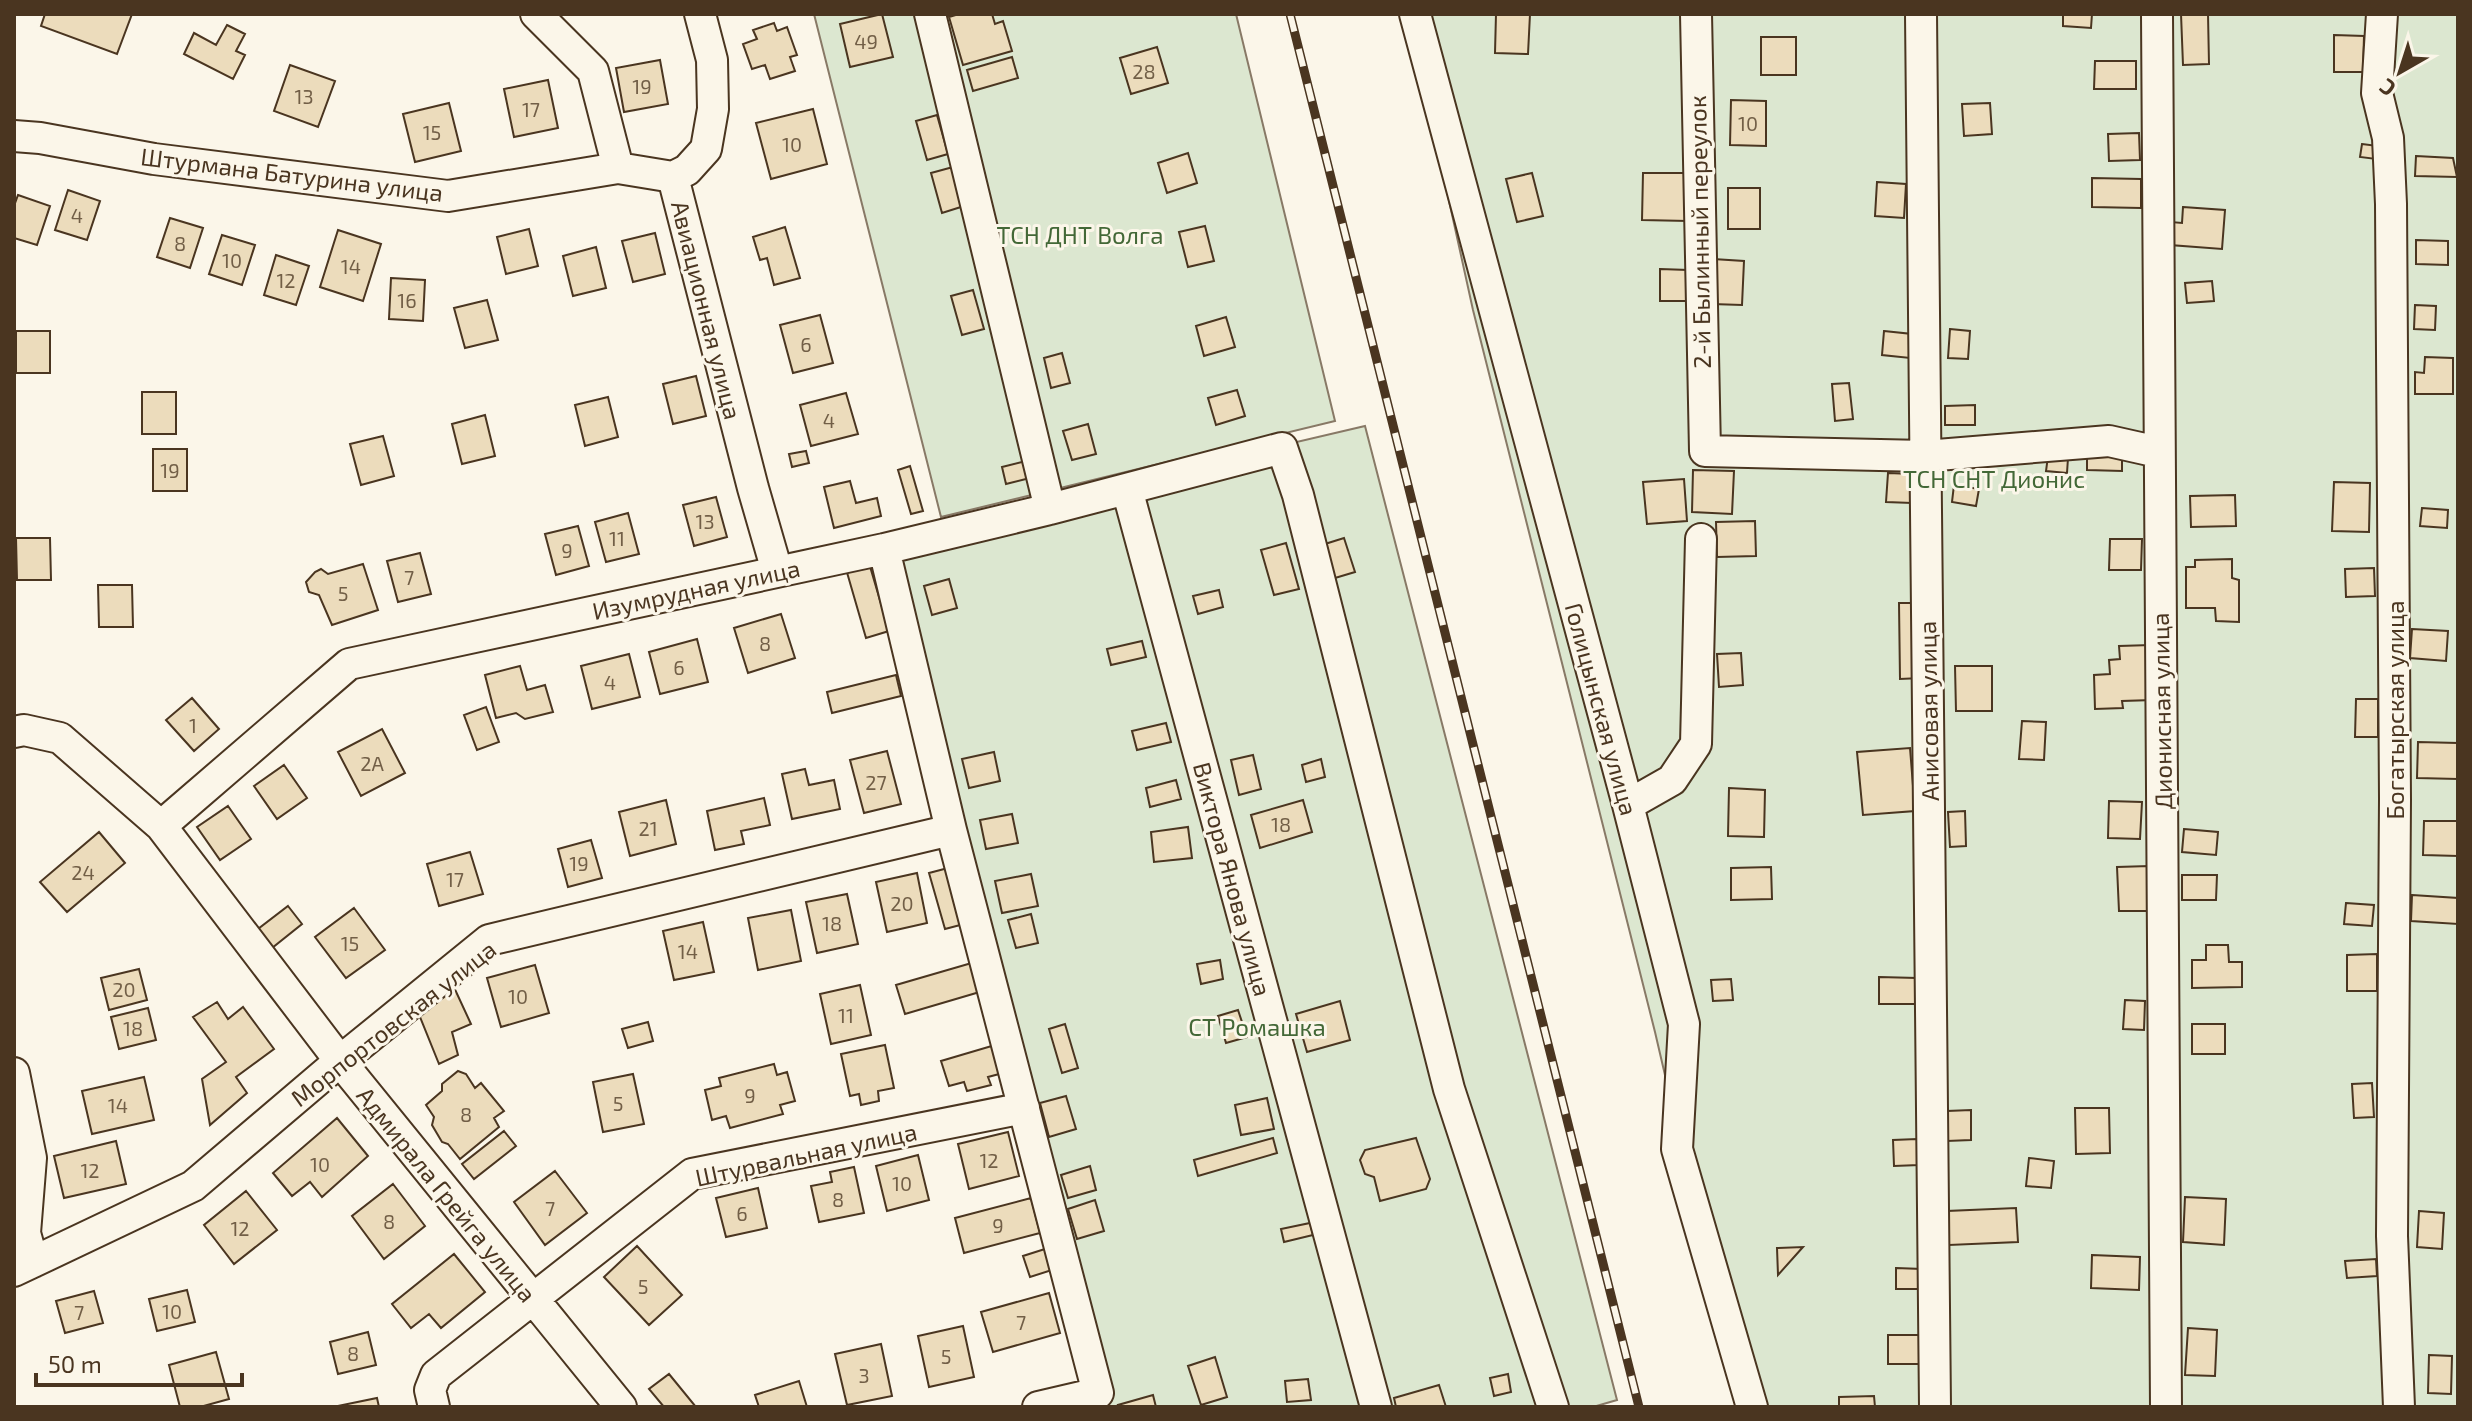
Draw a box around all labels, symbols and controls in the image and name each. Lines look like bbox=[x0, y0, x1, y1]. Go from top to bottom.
house number: 49 bbox=[854, 29, 878, 53]
north arrow bbox=[2360, 32, 2440, 112]
house number: 28 bbox=[1132, 59, 1156, 83]
house number: 19 bbox=[632, 74, 652, 98]
text: С bbox=[2374, 74, 2400, 102]
house number: 13 bbox=[294, 84, 314, 108]
street label: 2-й Былинный переулок bbox=[1682, 95, 1717, 369]
house number: 17 bbox=[522, 97, 540, 121]
house number: 10 bbox=[1738, 111, 1758, 135]
house number: 15 bbox=[423, 120, 441, 144]
house number: 10 bbox=[782, 132, 802, 156]
street label: Штурмана Батурина улица bbox=[139, 141, 445, 208]
street label: Авиационная улица bbox=[665, 198, 748, 423]
house number: 4 bbox=[71, 203, 83, 227]
park label: ТСН ДНТ Волга bbox=[997, 220, 1163, 249]
house number: 8 bbox=[174, 231, 186, 255]
house number: 10 bbox=[222, 248, 242, 272]
house number: 14 bbox=[341, 254, 361, 278]
house number: 12 bbox=[276, 268, 296, 292]
house number: 16 bbox=[397, 288, 417, 312]
house number: 6 bbox=[800, 332, 812, 356]
house number: 4 bbox=[823, 408, 835, 432]
house number: 19 bbox=[160, 458, 180, 482]
park label: ТСН СНТ Дионис bbox=[1903, 464, 2085, 493]
house number: 13 bbox=[695, 509, 715, 533]
house number: 11 bbox=[609, 526, 625, 550]
house number: 9 bbox=[561, 538, 573, 562]
street label: Изумрудная улица bbox=[590, 553, 803, 626]
house number: 7 bbox=[404, 565, 414, 589]
house number: 5 bbox=[338, 581, 348, 605]
street label: Голицынская улица bbox=[1559, 600, 1644, 819]
street label: Богатырская улица bbox=[2380, 601, 2410, 819]
street label: Дионисная улица bbox=[2145, 612, 2178, 810]
street label: Анисовая улица bbox=[1912, 621, 1945, 801]
house number: 8 bbox=[759, 631, 771, 655]
house number: 6 bbox=[673, 655, 685, 679]
house number: 4 bbox=[604, 670, 616, 694]
house number: 1 bbox=[189, 713, 197, 737]
house number: 2А bbox=[360, 751, 384, 775]
street label: Виктора Янова улица bbox=[1187, 759, 1278, 999]
house number: 27 bbox=[865, 770, 887, 794]
house number: 18 bbox=[1271, 812, 1291, 836]
house number: 21 bbox=[638, 816, 658, 840]
house number: 19 bbox=[569, 851, 589, 875]
house number: 24 bbox=[71, 860, 95, 884]
house number: 17 bbox=[446, 867, 464, 891]
house number: 20 bbox=[890, 891, 914, 915]
house number: 18 bbox=[822, 911, 842, 935]
house number: 15 bbox=[341, 931, 359, 955]
street label: Морпортовская улица bbox=[285, 934, 502, 1113]
house number: 14 bbox=[678, 939, 698, 963]
house number: 20 bbox=[112, 977, 136, 1001]
house number: 10 bbox=[508, 984, 528, 1008]
house number: 11 bbox=[838, 1003, 854, 1027]
park label: СТ Ромашка bbox=[1188, 1012, 1326, 1041]
house number: 18 bbox=[123, 1016, 143, 1040]
street label: Адмирала Грейга улица bbox=[351, 1081, 543, 1308]
house number: 9 bbox=[744, 1083, 756, 1107]
house number: 5 bbox=[613, 1091, 623, 1115]
house number: 14 bbox=[108, 1093, 128, 1117]
house number: 8 bbox=[460, 1102, 472, 1126]
street label: Штурвальная улица bbox=[693, 1116, 920, 1193]
house number: 12 bbox=[979, 1148, 999, 1172]
house number: 10 bbox=[310, 1152, 330, 1176]
house number: 12 bbox=[80, 1158, 100, 1182]
house number: 10 bbox=[892, 1171, 912, 1195]
house number: 8 bbox=[832, 1187, 844, 1211]
house number: 7 bbox=[545, 1196, 555, 1220]
house number: 6 bbox=[736, 1201, 748, 1225]
house number: 8 bbox=[383, 1209, 395, 1233]
house number: 9 bbox=[992, 1213, 1004, 1237]
house number: 12 bbox=[230, 1216, 250, 1240]
house number: 5 bbox=[638, 1274, 648, 1298]
house number: 10 bbox=[162, 1299, 182, 1323]
house number: 7 bbox=[74, 1300, 84, 1324]
house number: 7 bbox=[1016, 1310, 1026, 1334]
scale bar bbox=[36, 1337, 242, 1387]
house number: 8 bbox=[347, 1341, 359, 1365]
house number: 5 bbox=[941, 1344, 951, 1368]
text: 50 m bbox=[48, 1349, 102, 1378]
house number: 3 bbox=[858, 1363, 870, 1387]

